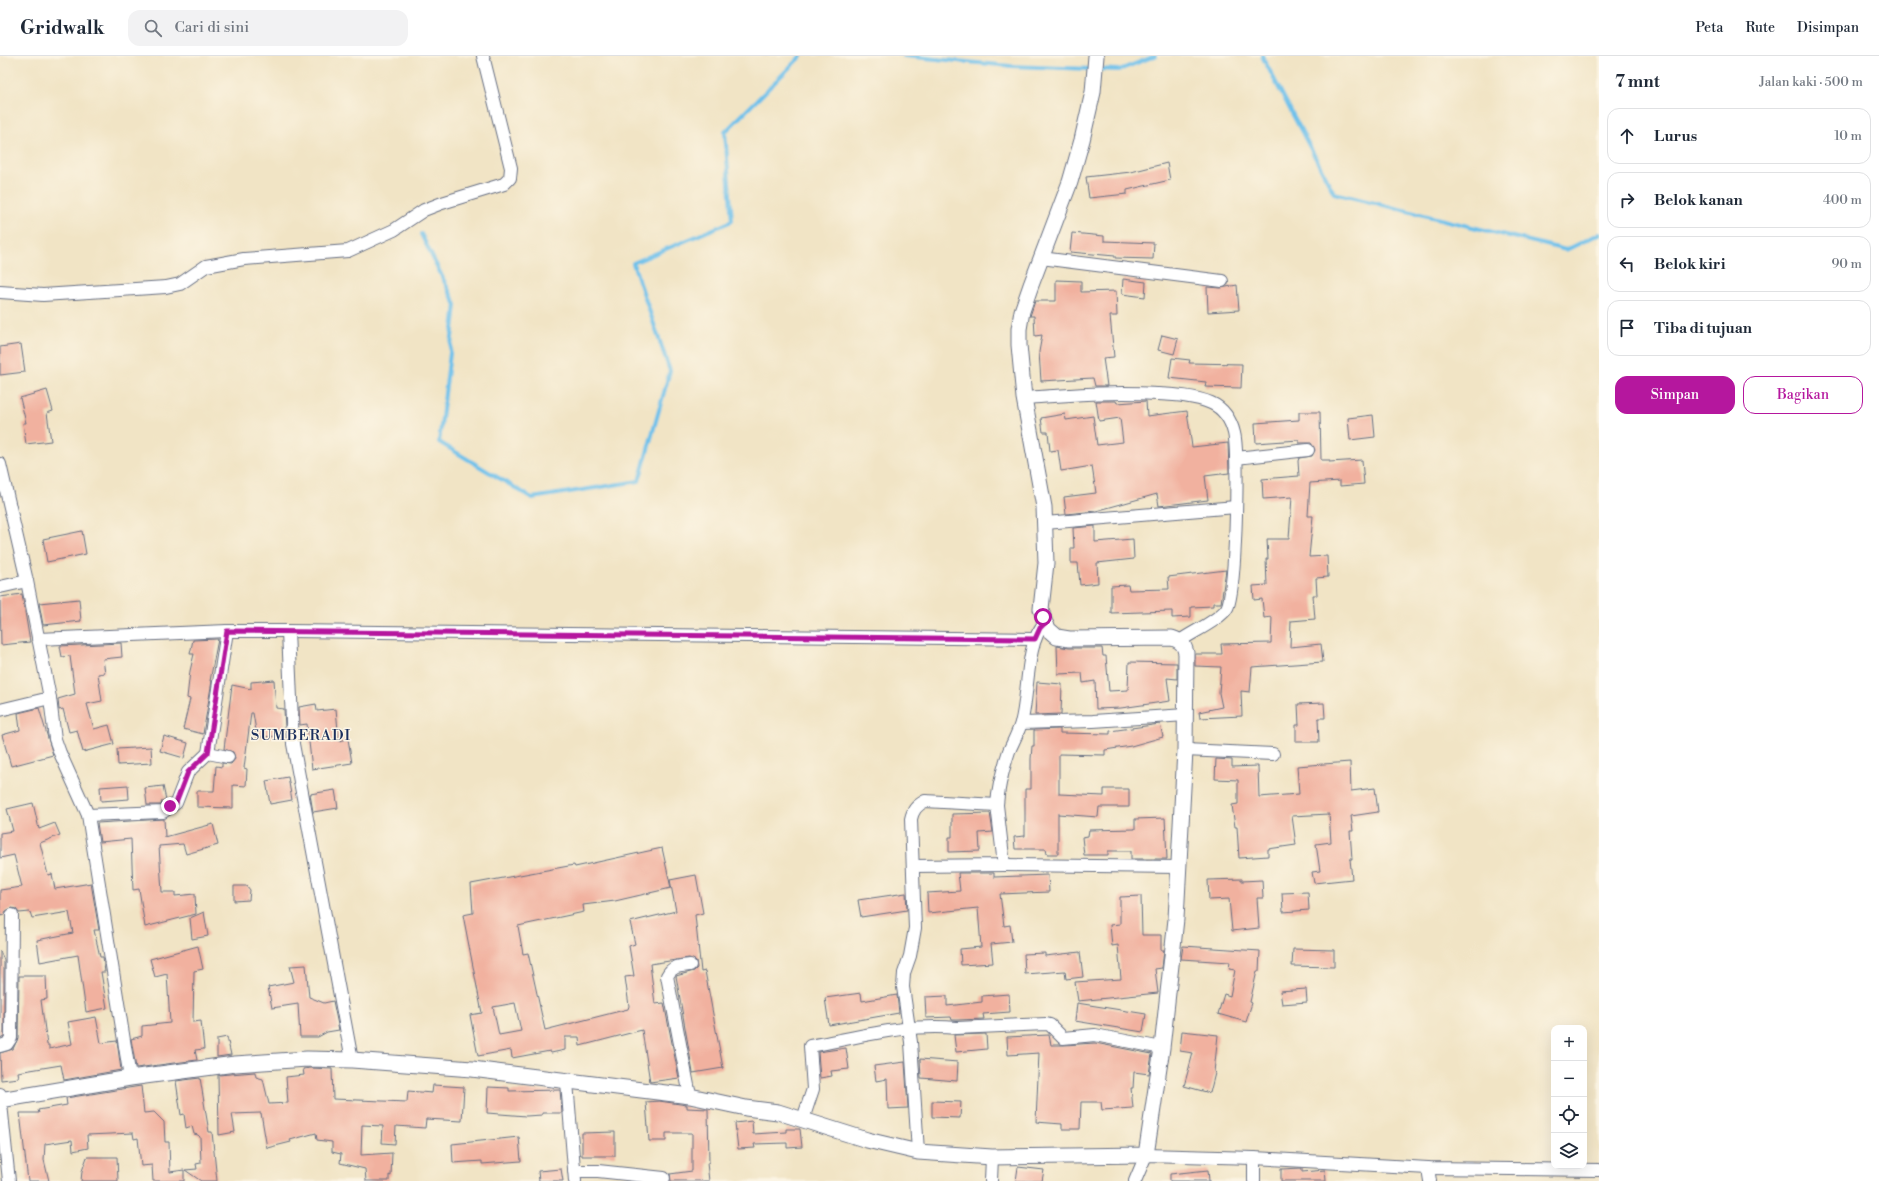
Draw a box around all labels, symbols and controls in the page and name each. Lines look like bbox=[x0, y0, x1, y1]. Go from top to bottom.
search box bbox=[128, 10, 408, 46]
text: Gridwalk bbox=[20, 16, 104, 40]
icon: search bbox=[142, 17, 164, 39]
text: Cari di sini bbox=[174, 18, 249, 37]
text: Peta bbox=[1695, 19, 1723, 37]
text: Rute bbox=[1745, 19, 1775, 37]
text: Disimpan bbox=[1797, 19, 1859, 37]
text: 7 mnt bbox=[1615, 71, 1660, 93]
text: Jalan kaki · 500 m bbox=[1759, 74, 1863, 90]
icon: ahead bbox=[1616, 125, 1638, 147]
text: Lurus bbox=[1654, 127, 1697, 146]
text: 10 m bbox=[1834, 128, 1862, 144]
icon: right bbox=[1616, 189, 1638, 211]
text: Belok kanan bbox=[1654, 191, 1743, 210]
text: 400 m bbox=[1823, 192, 1862, 208]
icon: left bbox=[1616, 253, 1638, 275]
text: Belok kiri bbox=[1654, 255, 1725, 274]
text: 90 m bbox=[1831, 256, 1862, 272]
icon: arrive bbox=[1616, 317, 1638, 339]
text: Tiba di tujuan bbox=[1654, 319, 1752, 338]
button: Simpan bbox=[1615, 376, 1735, 414]
button: Bagikan bbox=[1743, 376, 1863, 414]
route start bbox=[1034, 608, 1052, 626]
district label: SUMBERADI bbox=[251, 726, 351, 745]
route end bbox=[161, 797, 179, 815]
map controls bbox=[1551, 1025, 1587, 1169]
button: + bbox=[1551, 1025, 1587, 1061]
button: − bbox=[1551, 1061, 1587, 1097]
button: locate bbox=[1551, 1097, 1587, 1133]
button: layers bbox=[1551, 1133, 1587, 1169]

